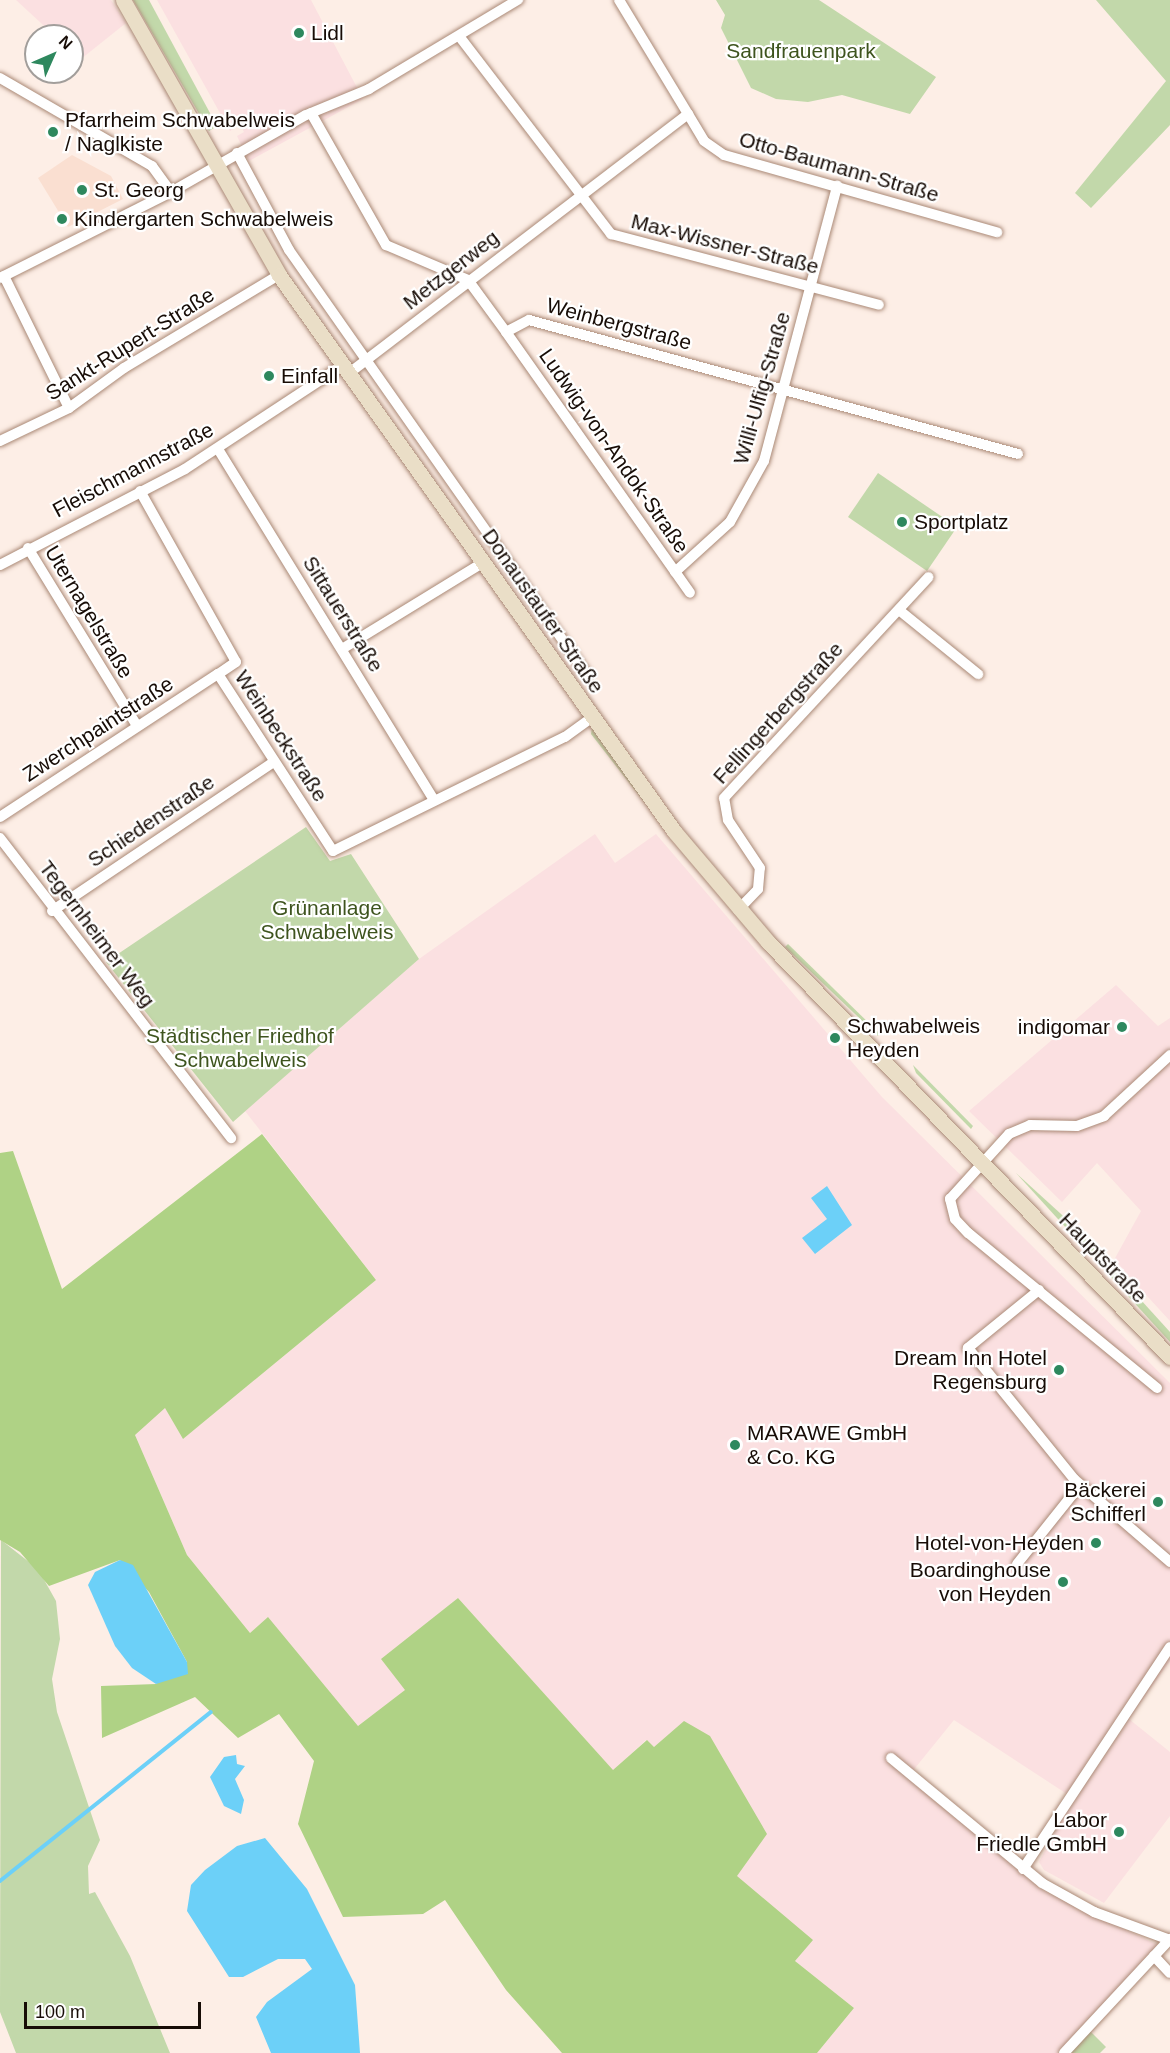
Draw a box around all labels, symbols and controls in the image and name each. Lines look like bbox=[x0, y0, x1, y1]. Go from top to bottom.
place label: Lidl bbox=[311, 20, 344, 46]
north arrow bbox=[24, 24, 84, 84]
marker: Lidl bbox=[292, 26, 306, 40]
text: N bbox=[56, 32, 76, 52]
park label: Sandfrauenpark bbox=[726, 38, 876, 64]
place label: Pfarrheim Schwabelweis / Naglkiste bbox=[65, 107, 295, 157]
marker: Pfarrheim Schwabelweis / Naglkiste bbox=[46, 125, 60, 139]
street label: Otto-Baumann-Straße bbox=[736, 126, 942, 208]
place label: St. Georg bbox=[94, 177, 184, 203]
marker: St. Georg bbox=[75, 183, 89, 197]
place label: Kindergarten Schwabelweis bbox=[74, 206, 333, 232]
street label: Max-Wissner-Straße bbox=[629, 208, 821, 280]
marker: Kindergarten Schwabelweis bbox=[55, 212, 69, 226]
street label: Metzgerweg bbox=[398, 225, 504, 315]
street label: Sankt-Rupert-Straße bbox=[41, 282, 219, 406]
street label: Weinbergstraße bbox=[544, 293, 694, 355]
street label: Willi-Ulfig-Straße bbox=[728, 309, 796, 467]
street label: Ludwig-von-Andok-Straße bbox=[534, 344, 694, 558]
place label: Einfall bbox=[281, 363, 338, 389]
marker: Einfall bbox=[262, 369, 276, 383]
street label: Fleischmannstraße bbox=[48, 417, 218, 523]
place label: Sportplatz bbox=[914, 509, 1009, 535]
marker: Sportplatz bbox=[895, 515, 909, 529]
street label: Donaustaufer Straße bbox=[477, 524, 609, 698]
street label: Uternagelstraße bbox=[39, 541, 139, 683]
street label: Sittauerstraße bbox=[297, 551, 389, 677]
street label: Fellingerbergstraße bbox=[708, 637, 848, 789]
street label: Weinbeckstraße bbox=[229, 666, 333, 806]
street label: Zwerchpaintstraße bbox=[18, 671, 178, 787]
street label: Schiedenstraße bbox=[83, 769, 219, 873]
street label: Tegernheimer Weg bbox=[34, 856, 160, 1012]
park label: Grünanlage Schwabelweis bbox=[260, 895, 394, 945]
place label: Schwabelweis Heyden bbox=[847, 1013, 980, 1063]
place label: indigomar bbox=[1018, 1014, 1110, 1040]
marker: indigomar bbox=[1115, 1020, 1129, 1034]
park label: Städtischer Friedhof Schwabelweis bbox=[146, 1023, 334, 1073]
marker: Schwabelweis Heyden bbox=[828, 1031, 842, 1045]
street label: Hauptstraße bbox=[1054, 1208, 1152, 1308]
place label: Dream Inn Hotel Regensburg bbox=[894, 1345, 1047, 1395]
marker: Dream Inn Hotel Regensburg bbox=[1052, 1363, 1066, 1377]
place label: MARAWE GmbH & Co. KG bbox=[747, 1420, 907, 1470]
marker: MARAWE GmbH & Co. KG bbox=[728, 1438, 742, 1452]
place label: Bäckerei Schifferl bbox=[1064, 1477, 1146, 1527]
marker: Bäckerei Schifferl bbox=[1151, 1495, 1165, 1509]
place label: Hotel-von-Heyden bbox=[915, 1530, 1084, 1556]
marker: Hotel-von-Heyden bbox=[1089, 1536, 1103, 1550]
place label: Boardinghouse von Heyden bbox=[910, 1557, 1051, 1607]
marker: Boardinghouse von Heyden bbox=[1056, 1575, 1070, 1589]
place label: Labor Friedle GmbH bbox=[976, 1807, 1107, 1857]
marker: Labor Friedle GmbH bbox=[1112, 1825, 1126, 1839]
scale bar bbox=[27, 1990, 204, 2028]
text: 100 m bbox=[35, 2002, 85, 2022]

